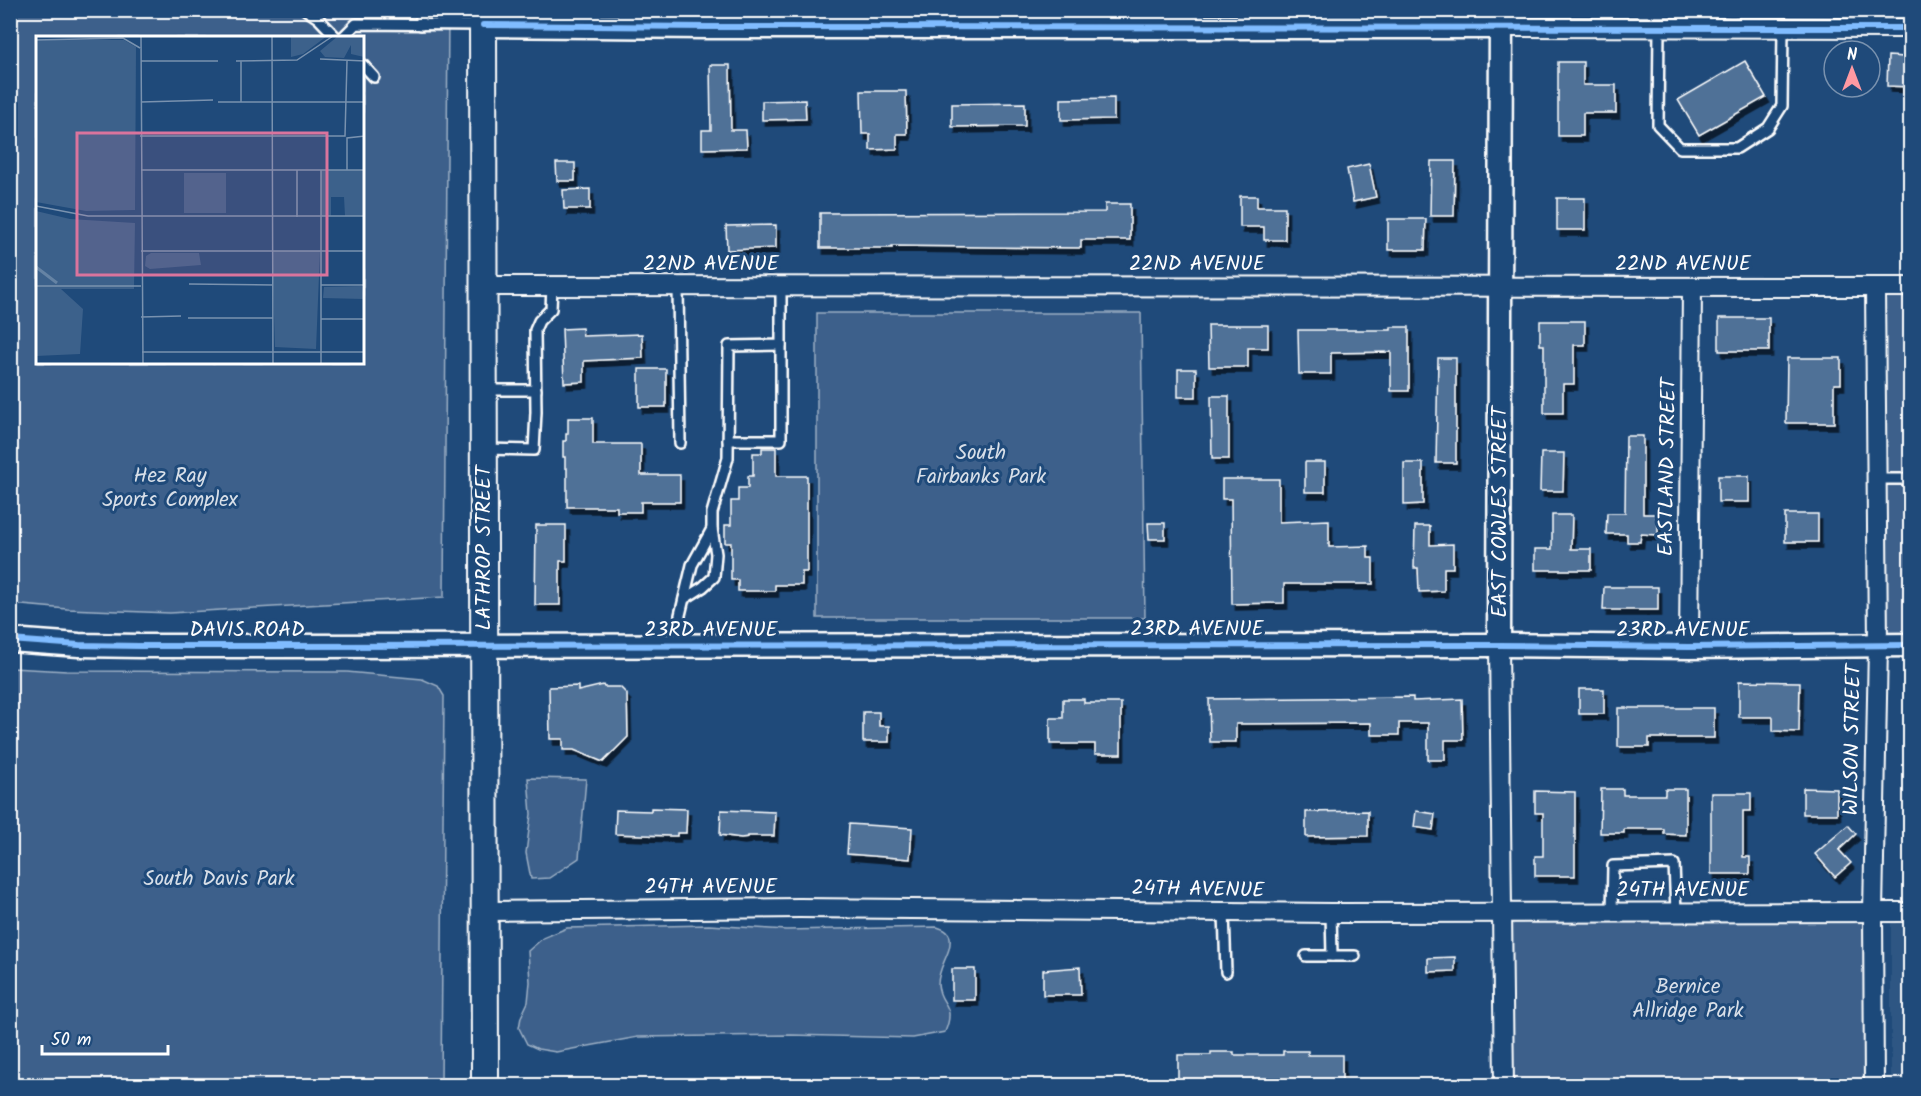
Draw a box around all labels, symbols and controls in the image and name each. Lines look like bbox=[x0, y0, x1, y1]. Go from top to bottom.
inset map bbox=[36, 36, 364, 364]
north arrow bbox=[1822, 39, 1882, 99]
text: N bbox=[1847, 43, 1857, 68]
street label: 22ND AVENUE bbox=[643, 248, 780, 281]
street label: 22ND AVENUE bbox=[1129, 248, 1266, 281]
street label: 22ND AVENUE bbox=[1615, 248, 1752, 281]
street label: EASTLAND STREET bbox=[1650, 376, 1686, 556]
street label: EAST COWLES STREET bbox=[1484, 404, 1517, 618]
park label: South Fairbanks Park bbox=[916, 437, 1046, 494]
park label: Hez Ray Sports Complex bbox=[102, 460, 239, 517]
street label: LATHROP STREET bbox=[468, 464, 501, 630]
street label: 23RD AVENUE bbox=[1130, 613, 1265, 646]
street label: DAVIS ROAD bbox=[189, 614, 305, 647]
street label: 23RD AVENUE bbox=[644, 614, 779, 647]
street label: 23RD AVENUE bbox=[1616, 614, 1751, 647]
street label: WILSON STREET bbox=[1835, 662, 1871, 816]
park label: South Davis Park bbox=[143, 863, 295, 896]
street label: 24TH AVENUE bbox=[645, 871, 778, 904]
street label: 24TH AVENUE bbox=[1131, 872, 1265, 908]
street label: 24TH AVENUE bbox=[1617, 874, 1750, 907]
park label: Bernice Allridge Park bbox=[1632, 971, 1744, 1028]
scale bar bbox=[42, 1018, 168, 1056]
text: 50 m bbox=[51, 1026, 91, 1055]

